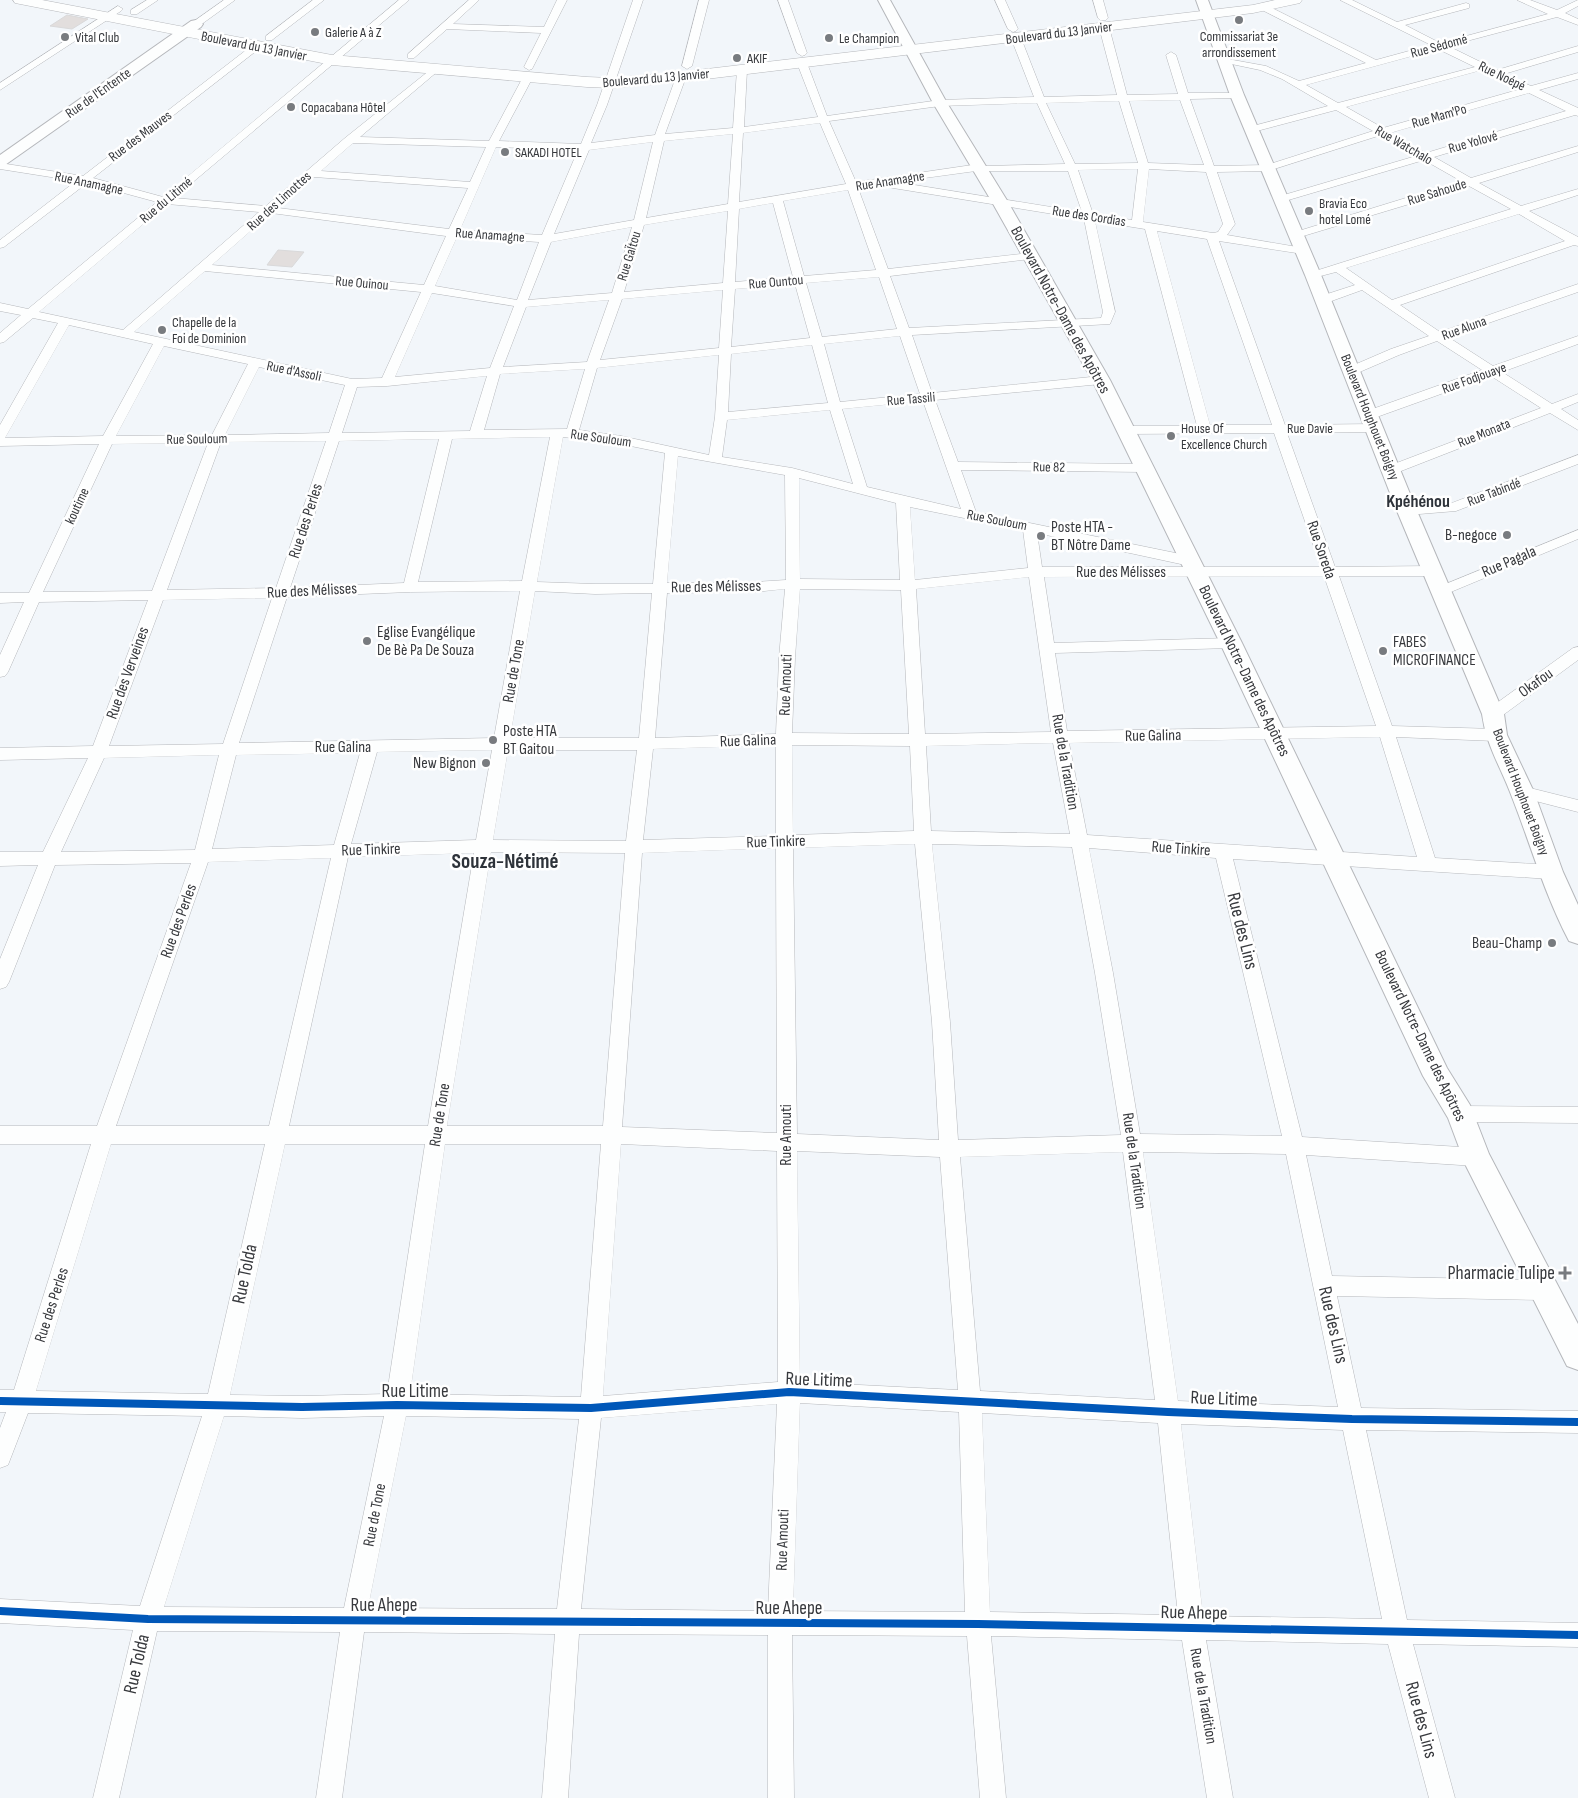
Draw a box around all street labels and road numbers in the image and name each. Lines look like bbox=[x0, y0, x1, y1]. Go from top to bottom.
street label: Boulevard du 13 Janvier bbox=[1005, 18, 1113, 48]
street label: Boulevard du 13 Janvier bbox=[200, 27, 308, 65]
street label: Rue Sédomé bbox=[1409, 30, 1469, 62]
street label: Rue Noépé bbox=[1476, 57, 1528, 95]
street label: Rue de l'Entente bbox=[62, 64, 134, 122]
street label: Boulevard du 13 Janvier bbox=[602, 65, 710, 91]
street label: Rue Mam'Po bbox=[1410, 100, 1469, 132]
street label: Rue des Mauves bbox=[105, 107, 175, 165]
street label: Rue Watchalo bbox=[1372, 122, 1436, 168]
street label: Rue Yolové bbox=[1446, 127, 1500, 157]
street label: Rue Anamagne bbox=[53, 167, 125, 199]
street label: Rue Anamagne bbox=[854, 167, 926, 195]
street label: Rue des Limottes bbox=[243, 168, 315, 234]
street label: Rue du Litimé bbox=[136, 173, 196, 227]
street label: Rue Sahoude bbox=[1405, 175, 1469, 209]
street label: Rue des Cordias bbox=[1051, 202, 1127, 230]
street label: Boulevard Notre-Dame des Apôtres bbox=[1006, 223, 1114, 397]
street label: Rue Anamagne bbox=[455, 224, 525, 246]
street label: Rue GaÏtou bbox=[613, 229, 645, 283]
street label: Rue Ountou bbox=[748, 271, 804, 293]
street label: Rue Ouinou bbox=[335, 272, 389, 294]
street label: Rue Aluna bbox=[1439, 312, 1489, 344]
street label: Boulevard Houphouet Boigny bbox=[1337, 352, 1403, 483]
street label: Rue d'Assoli bbox=[265, 357, 323, 385]
street label: Rue Fodjouaye bbox=[1439, 359, 1509, 397]
street label: Rue Tassili bbox=[886, 388, 936, 410]
street label: Rue Monata bbox=[1455, 415, 1513, 451]
street label: Rue Davie bbox=[1287, 420, 1333, 437]
street label: Rue Souloum bbox=[570, 425, 632, 451]
street label: Rue Souloum bbox=[166, 430, 228, 448]
street label: Rue 82 bbox=[1033, 458, 1066, 476]
street label: Rue Tabindé bbox=[1465, 474, 1523, 510]
street label: Rue des Perles bbox=[285, 481, 327, 561]
street label: koutime bbox=[61, 485, 93, 527]
street label: Rue Souloum bbox=[965, 506, 1029, 534]
street label: Rue Soreda bbox=[1302, 518, 1340, 582]
street label: Rue Pagala bbox=[1479, 542, 1539, 582]
street label: Rue des Mélisses bbox=[1076, 563, 1166, 582]
street label: Rue des Mélisses bbox=[671, 577, 761, 597]
street label: Rue des Mélisses bbox=[266, 579, 358, 603]
street label: Boulevard Notre-Dame des Apôtres bbox=[1194, 582, 1294, 760]
street label: Rue des Verveines bbox=[103, 624, 154, 722]
street label: Rue de Tone bbox=[499, 638, 529, 704]
street label: Rue Amouti bbox=[775, 654, 797, 716]
street label: Okafou bbox=[1515, 664, 1557, 702]
street label: Rue de la Tradition bbox=[1047, 712, 1083, 812]
street label: Rue Galina bbox=[1125, 726, 1181, 746]
street label: Boulevard Houphouet Boigny bbox=[1489, 726, 1553, 858]
street label: Rue Galina bbox=[719, 731, 777, 751]
street label: Rue Galina bbox=[315, 738, 371, 757]
street label: Rue Tinkire bbox=[746, 831, 806, 853]
street label: Rue Tinkire bbox=[1151, 837, 1211, 861]
street label: Rue Tinkire bbox=[341, 839, 401, 861]
street label: Rue des Perles bbox=[157, 881, 201, 961]
street label: Rue des Lins bbox=[1221, 890, 1263, 972]
street label: Boulevard Notre-Dame des Apôtres bbox=[1370, 947, 1470, 1125]
street label: Rue de Tone bbox=[426, 1082, 454, 1148]
street label: Rue Amouti bbox=[777, 1104, 796, 1166]
street label: Rue de la Tradition bbox=[1118, 1112, 1150, 1210]
street label: Rue Tolda bbox=[227, 1242, 263, 1306]
street label: Rue des Perles bbox=[31, 1265, 73, 1345]
street label: Rue des Lins bbox=[1313, 1284, 1353, 1366]
street label: Rue Litime bbox=[785, 1367, 853, 1393]
street label: Rue Litime bbox=[381, 1380, 449, 1403]
street label: Rue Litime bbox=[1190, 1386, 1258, 1412]
street label: Rue de Tone bbox=[360, 1482, 390, 1548]
street label: Rue Amouti bbox=[772, 1509, 794, 1571]
street label: Rue Ahepe bbox=[350, 1594, 418, 1617]
street label: Rue Ahepe bbox=[755, 1597, 823, 1620]
street label: Rue Ahepe bbox=[1160, 1601, 1228, 1625]
street label: Rue Tolda bbox=[119, 1632, 155, 1696]
street label: Rue de la Tradition bbox=[1185, 1646, 1221, 1746]
street label: Rue des Lins bbox=[1400, 1679, 1442, 1761]

